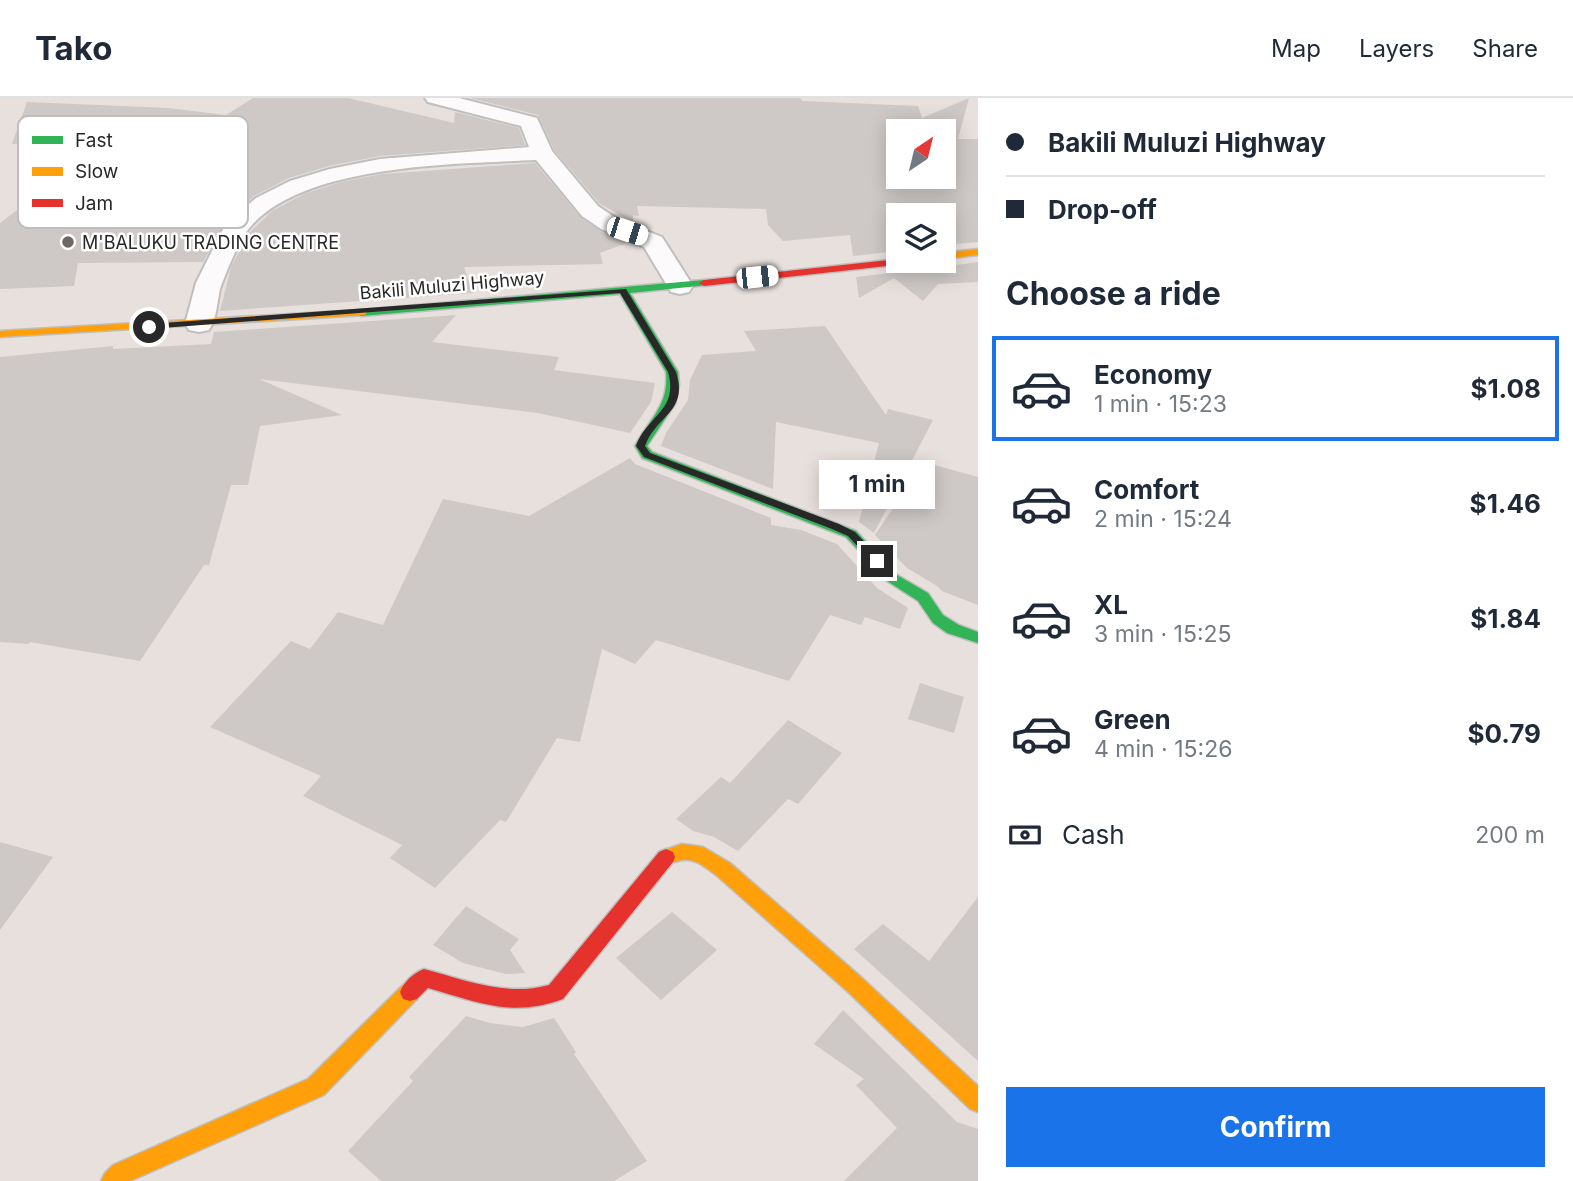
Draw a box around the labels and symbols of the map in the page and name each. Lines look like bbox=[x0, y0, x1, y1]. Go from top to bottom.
legend bbox=[18, 116, 248, 228]
north arrow bbox=[886, 119, 956, 189]
text: Fast bbox=[75, 129, 113, 152]
text: Slow bbox=[75, 160, 118, 183]
text: Jam bbox=[75, 192, 113, 215]
car bbox=[604, 215, 651, 247]
place label: M'BALUKU TRADING CENTRE bbox=[82, 232, 339, 253]
marker: M'BALUKU TRADING CENTRE bbox=[60, 234, 76, 250]
car bbox=[736, 264, 779, 290]
street label: Bakili Muluzi Highway bbox=[359, 266, 545, 304]
route start bbox=[133, 311, 165, 343]
callout: 1 min bbox=[819, 460, 935, 508]
route end bbox=[861, 545, 893, 577]

